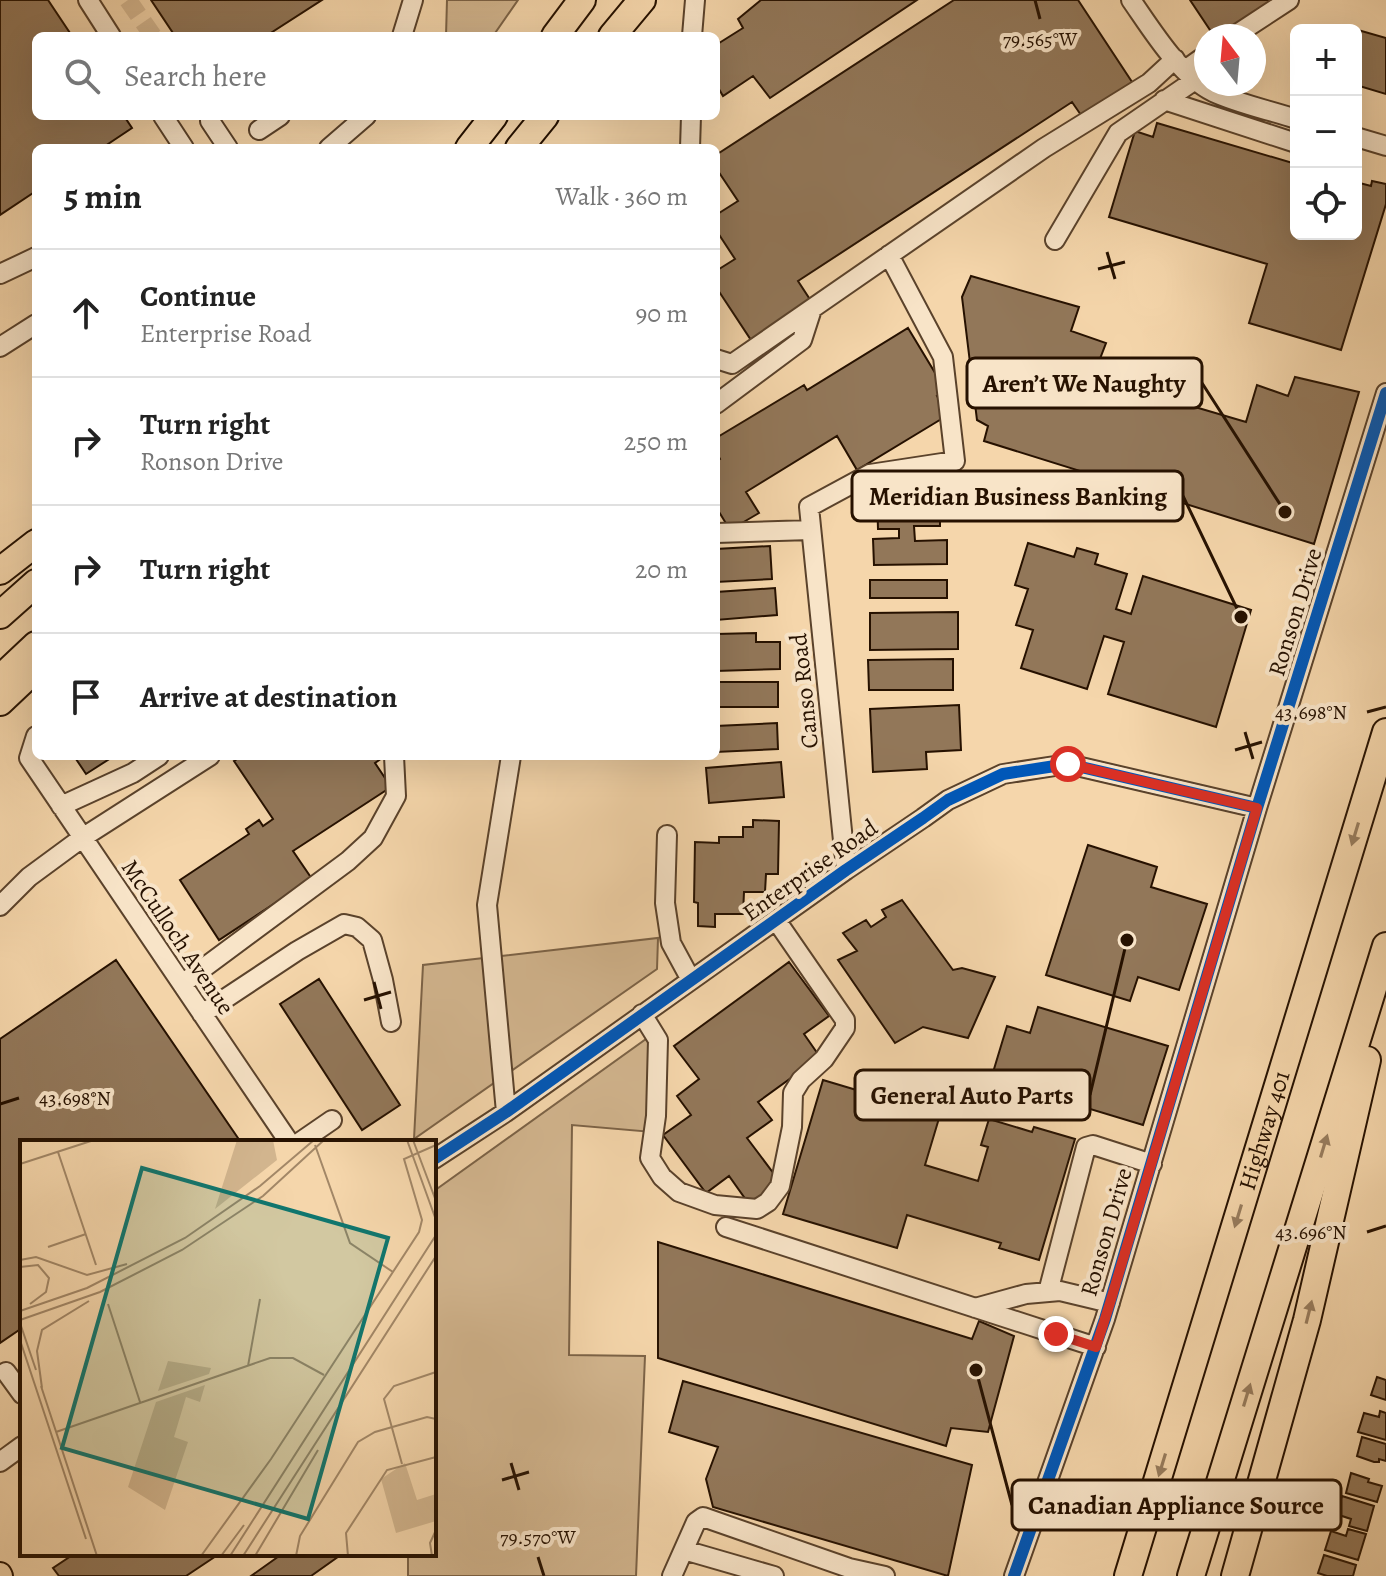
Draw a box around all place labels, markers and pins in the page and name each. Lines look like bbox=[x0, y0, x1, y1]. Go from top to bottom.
callout: Aren’t We Naughty bbox=[967, 358, 1202, 408]
callout: Meridian Business Banking bbox=[852, 471, 1183, 521]
callout: General Auto Parts bbox=[855, 1070, 1090, 1120]
callout: Canadian Appliance Source bbox=[1012, 1480, 1341, 1530]

